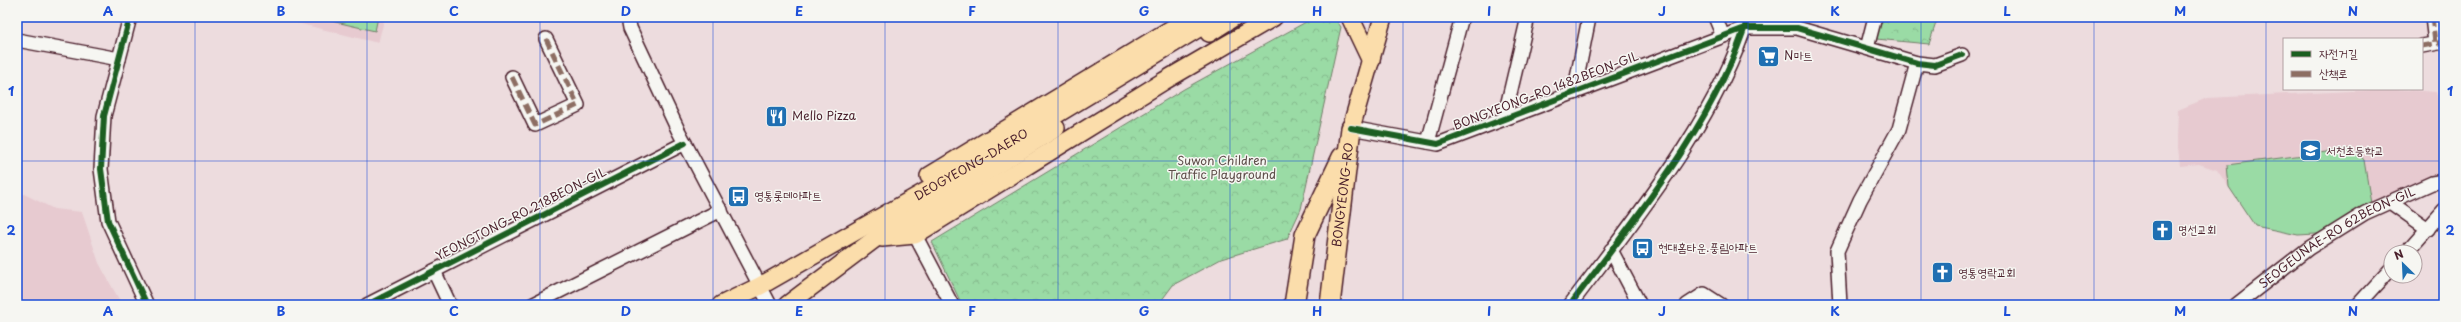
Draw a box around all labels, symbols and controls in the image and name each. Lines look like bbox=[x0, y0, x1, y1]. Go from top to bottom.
text: A bbox=[103, 1, 113, 20]
text: B bbox=[277, 1, 286, 20]
text: C bbox=[449, 1, 459, 20]
text: D bbox=[621, 1, 631, 20]
text: E bbox=[795, 1, 803, 20]
text: F bbox=[968, 1, 976, 20]
text: G bbox=[1139, 1, 1149, 20]
text: H bbox=[1312, 1, 1322, 20]
text: I bbox=[1487, 1, 1491, 20]
text: J bbox=[1658, 1, 1666, 20]
text: K bbox=[1830, 1, 1840, 20]
text: L bbox=[2003, 1, 2011, 20]
text: M bbox=[2174, 1, 2186, 20]
text: N bbox=[2348, 1, 2358, 20]
legend bbox=[2283, 38, 2423, 90]
supermarket icon: N마트 bbox=[1755, 43, 1781, 69]
text: 자전거길 bbox=[2319, 44, 2358, 62]
street label: BONGYEONG-RO 1482BEON-GIL bbox=[1450, 46, 1641, 134]
place label: N마트 bbox=[1784, 46, 1813, 64]
text: 산책로 bbox=[2319, 64, 2348, 82]
text: 1 bbox=[8, 81, 14, 100]
text: 1 bbox=[2447, 81, 2453, 100]
restaurant icon: Mello Pizza bbox=[763, 103, 789, 129]
place label: Mello Pizza bbox=[792, 106, 857, 124]
street label: DEOGYEONG-DAERO bbox=[910, 124, 1031, 204]
school or university icon: 서천초등학교 bbox=[2298, 138, 2324, 164]
street label: BONGYEONG-RO bbox=[1327, 141, 1357, 248]
place label: 서천초등학교 bbox=[2326, 141, 2384, 159]
park label: Suwon Children Traffic Playground bbox=[1168, 151, 1276, 183]
street label: YEONGTONG-RO 218BEON-GIL bbox=[432, 162, 609, 264]
bus stop icon: 영통롯데아파트 bbox=[725, 183, 751, 209]
street label: SEOGEUNAE-RO 62BEON-GIL bbox=[2257, 184, 2419, 294]
place label: 영통롯데아파트 bbox=[754, 186, 822, 204]
church icon: 명선교회 bbox=[2150, 217, 2176, 243]
text: 2 bbox=[6, 220, 16, 239]
place label: 명선교회 bbox=[2178, 220, 2217, 238]
text: 2 bbox=[2445, 220, 2455, 239]
bus stop icon: 현대홈타운.풍림아파트 bbox=[1629, 235, 1655, 261]
place label: 현대홈타운.풍림아파트 bbox=[1658, 238, 1758, 256]
north arrow bbox=[2383, 244, 2423, 284]
church icon: 영통영락교회 bbox=[1929, 260, 1955, 286]
place label: 영통영락교회 bbox=[1958, 263, 2016, 281]
text: A bbox=[103, 301, 113, 320]
text: B bbox=[277, 301, 286, 320]
text: C bbox=[449, 301, 459, 320]
text: D bbox=[621, 301, 631, 320]
text: E bbox=[795, 301, 803, 320]
text: F bbox=[968, 301, 976, 320]
text: G bbox=[1139, 301, 1149, 320]
text: H bbox=[1312, 301, 1322, 320]
text: I bbox=[1487, 301, 1491, 320]
text: J bbox=[1658, 301, 1666, 320]
text: K bbox=[1830, 301, 1840, 320]
text: L bbox=[2003, 301, 2011, 320]
text: M bbox=[2174, 301, 2186, 320]
text: N bbox=[2348, 301, 2358, 320]

